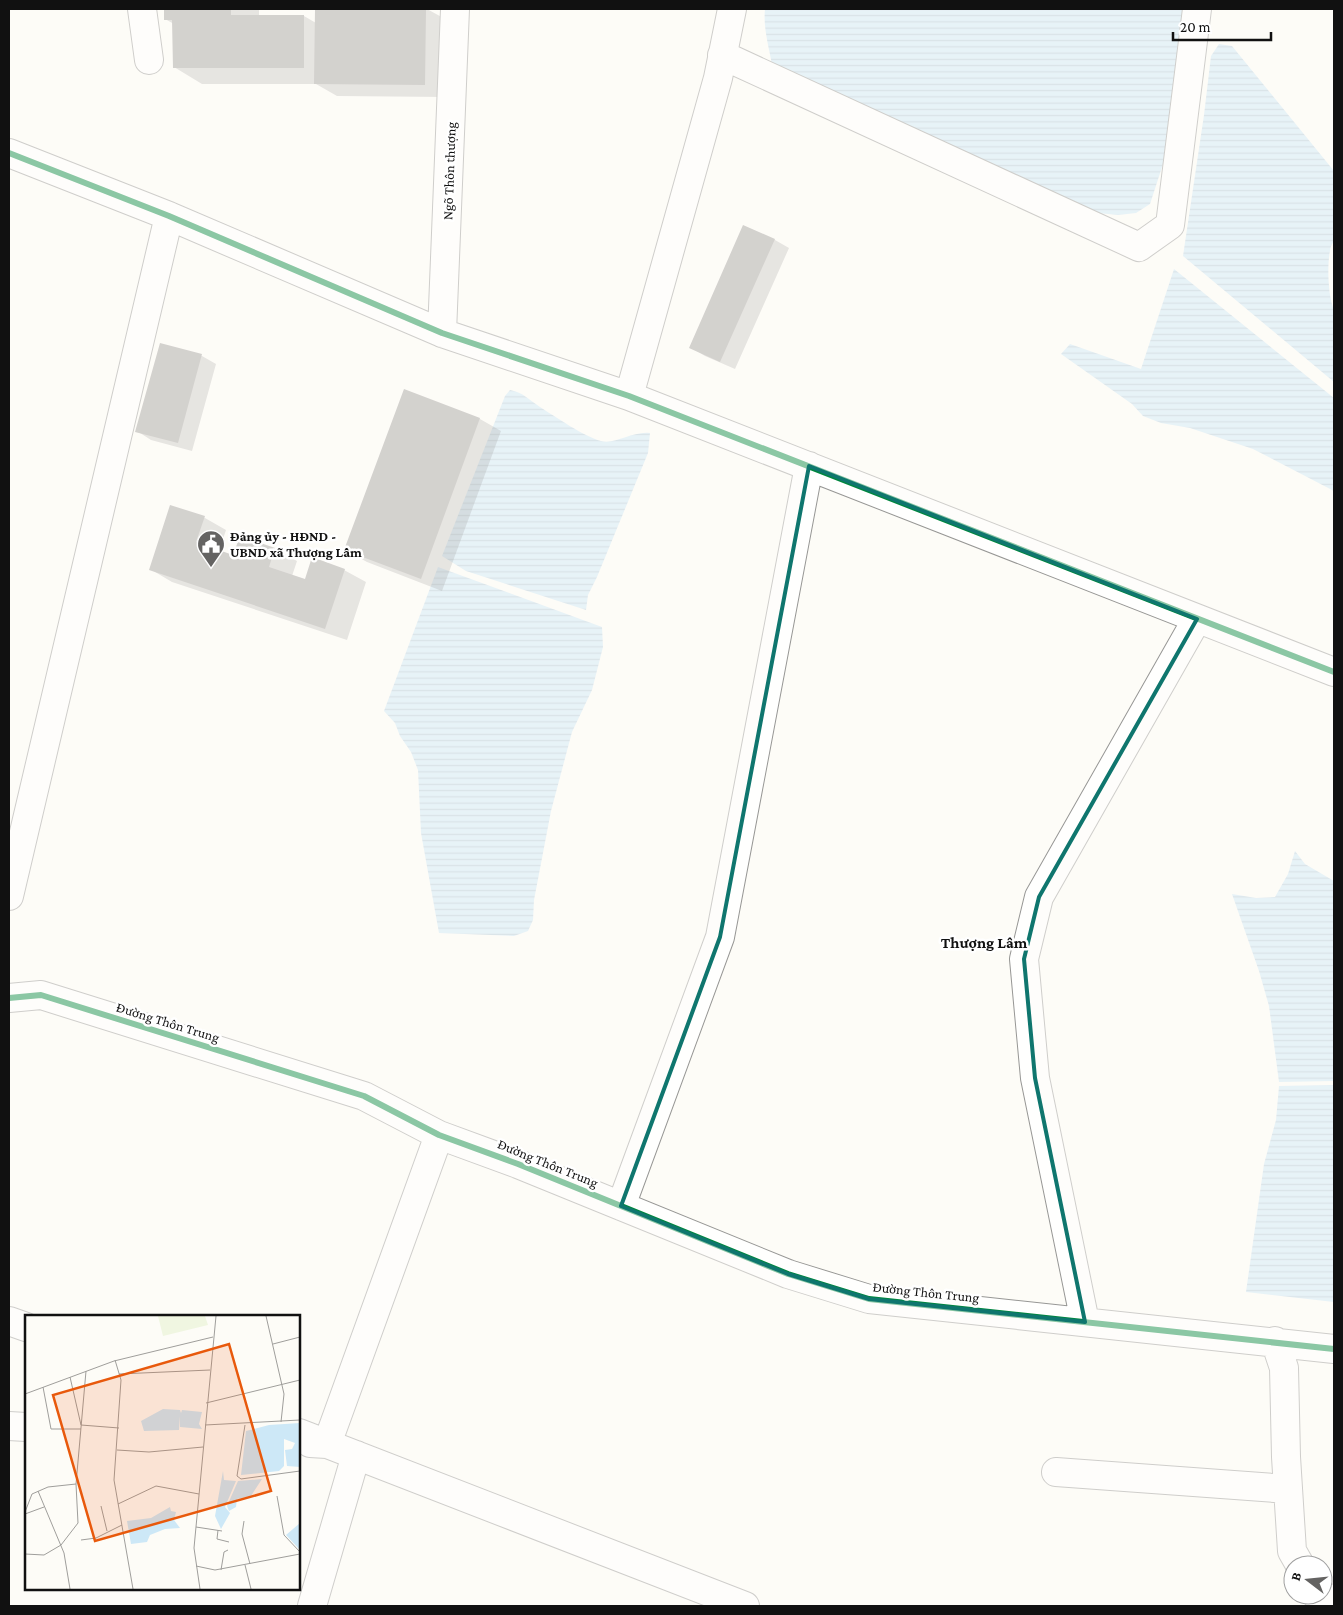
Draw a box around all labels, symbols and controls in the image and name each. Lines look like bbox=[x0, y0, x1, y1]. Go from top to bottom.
scale bar bbox=[1173, 10, 1270, 42]
text: 20 m bbox=[1180, 19, 1211, 35]
street label: Ngõ Thôn thượng bbox=[439, 121, 459, 220]
place label: Đảng ủy - HĐND - UBND xã Thượng Lâm bbox=[230, 528, 362, 560]
public building icon: Đảng ủy - HĐND - UBND xã Thượng Lâm bbox=[196, 529, 226, 568]
district label: Thượng Lâm bbox=[941, 934, 1028, 951]
street label: Đường Thôn Trung bbox=[114, 999, 222, 1045]
street label: Đường Thôn Trung bbox=[495, 1136, 601, 1191]
street label: Đường Thôn Trung bbox=[872, 1278, 980, 1306]
inset map bbox=[25, 1315, 300, 1590]
north arrow bbox=[1283, 1555, 1333, 1605]
text: B bbox=[1287, 1570, 1304, 1583]

